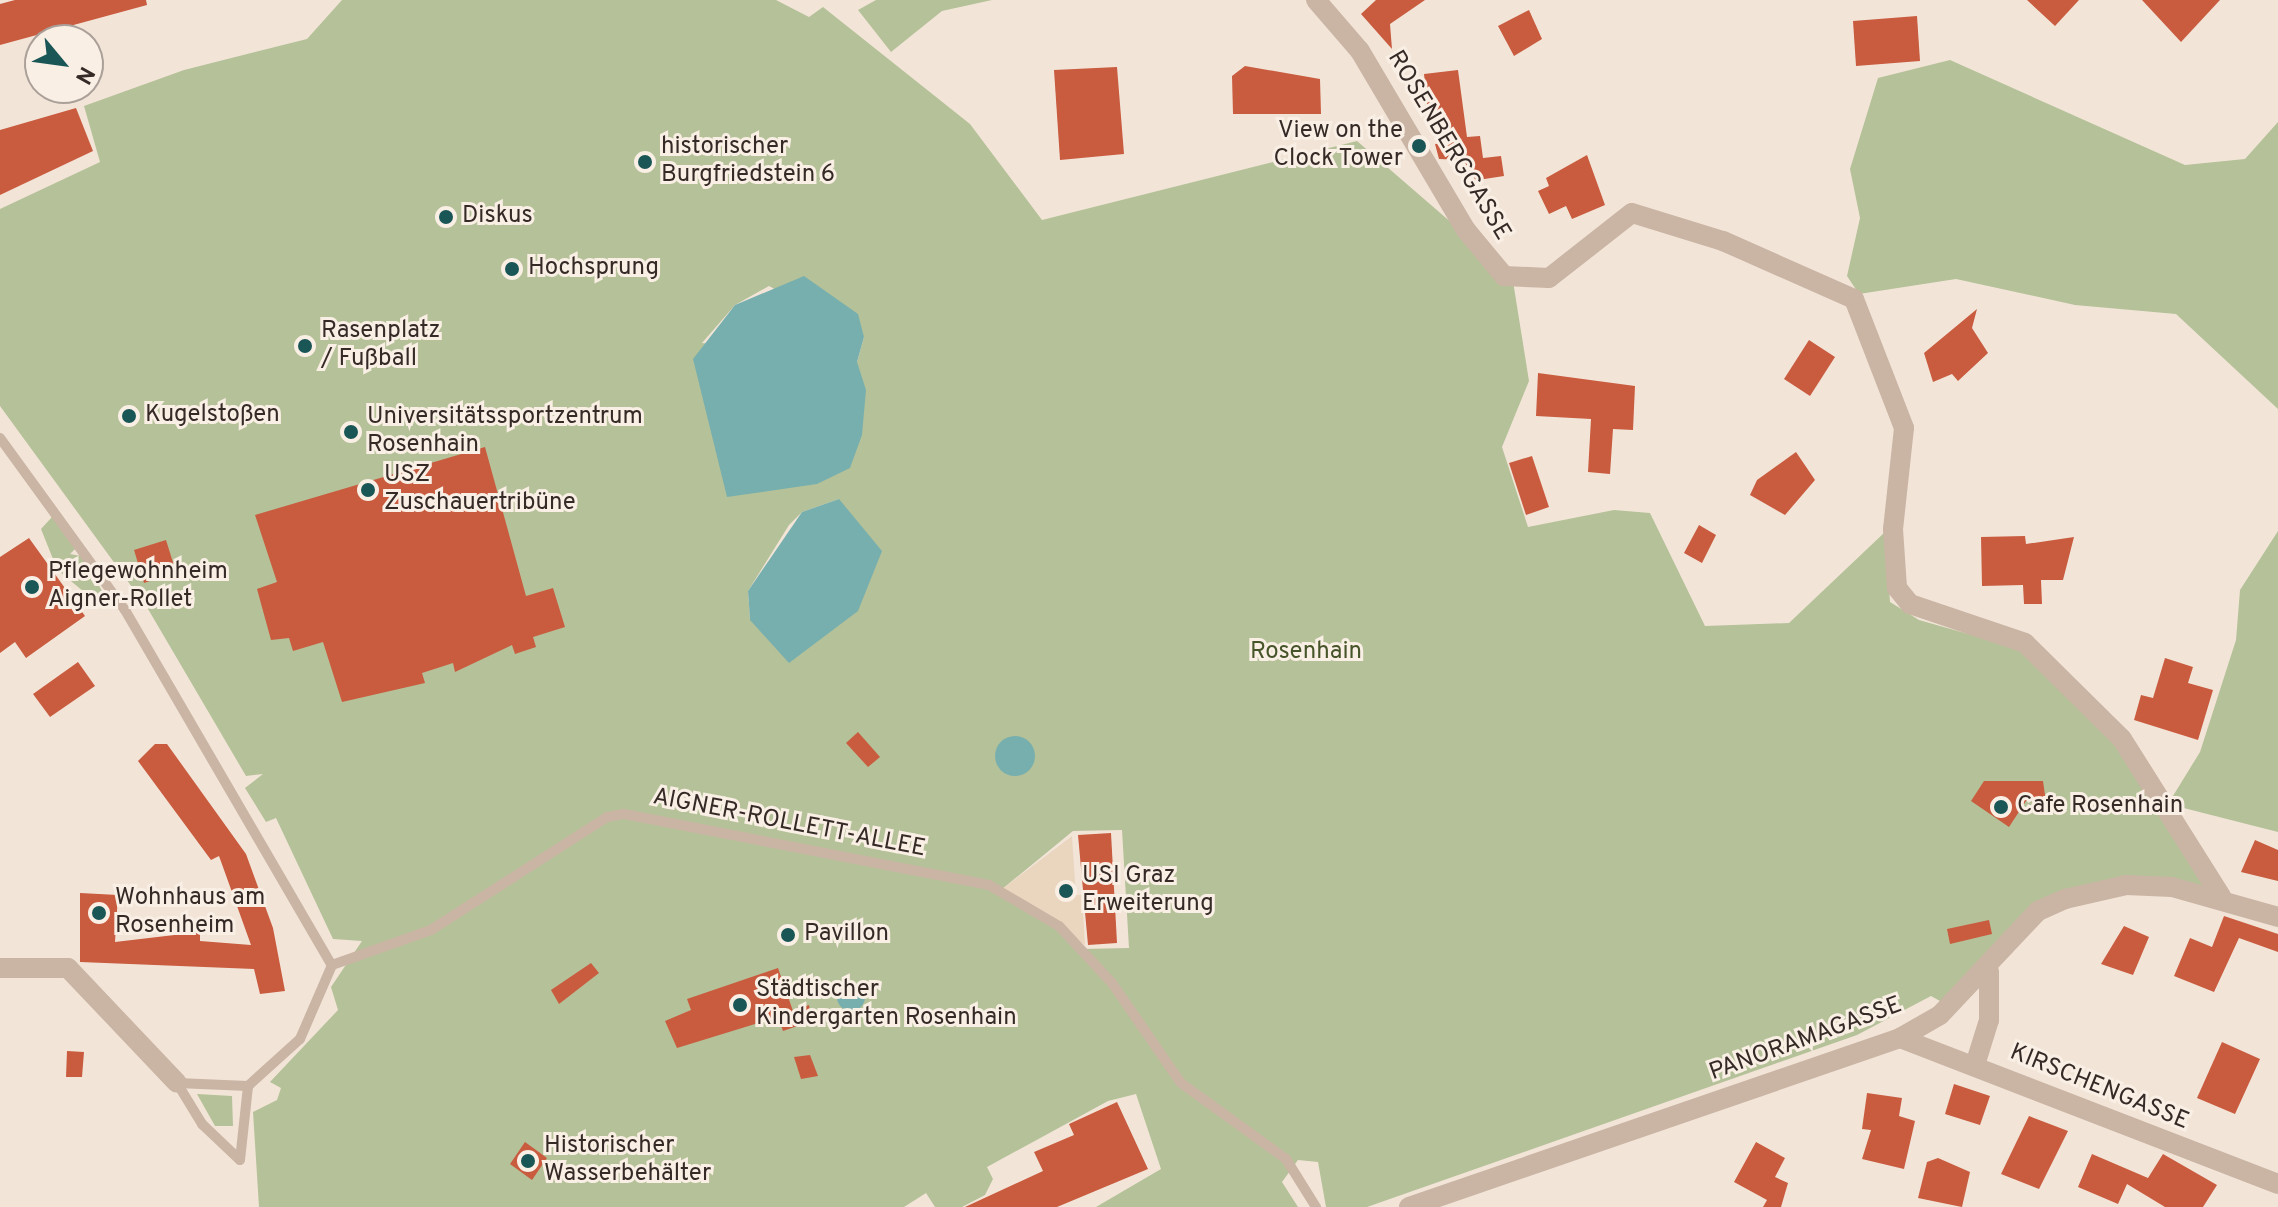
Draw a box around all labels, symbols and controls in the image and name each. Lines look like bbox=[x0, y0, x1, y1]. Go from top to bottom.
north arrow bbox=[24, 24, 104, 104]
street label: ROSENBERGGASSE bbox=[1380, 46, 1516, 246]
text: N bbox=[68, 61, 99, 88]
place label: View on the Clock Tower bbox=[1273, 118, 1403, 174]
place label: historischer Burgfriedstein 6 bbox=[661, 134, 835, 190]
marker: View on the Clock Tower bbox=[1410, 137, 1428, 155]
marker: historischer Burgfriedstein 6 bbox=[636, 153, 654, 171]
place label: Diskus bbox=[462, 203, 533, 231]
marker: Diskus bbox=[437, 208, 455, 226]
place label: Hochsprung bbox=[528, 255, 659, 283]
marker: Hochsprung bbox=[503, 260, 521, 278]
place label: Rasenplatz / Fußball bbox=[321, 318, 440, 374]
marker: Rasenplatz / Fußball bbox=[296, 337, 314, 355]
place label: Kugelstoßen bbox=[145, 402, 280, 430]
place label: Universitätssportzentrum Rosenhain bbox=[367, 404, 643, 460]
marker: Kugelstoßen bbox=[120, 407, 138, 425]
marker: Universitätssportzentrum Rosenhain bbox=[342, 423, 360, 441]
place label: USZ Zuschauertribüne bbox=[384, 462, 576, 518]
marker: USZ Zuschauertribüne bbox=[359, 481, 377, 499]
place label: Pflegewohnheim Aigner-Rollet bbox=[48, 559, 228, 615]
marker: Pflegewohnheim Aigner-Rollet bbox=[23, 578, 41, 596]
park label: Rosenhain bbox=[1250, 639, 1362, 667]
street label: AIGNER-ROLLETT-ALLEE bbox=[650, 783, 928, 865]
place label: Cafe Rosenhain bbox=[2017, 793, 2183, 821]
marker: Cafe Rosenhain bbox=[1992, 798, 2010, 816]
place label: USI Graz Erweiterung bbox=[1082, 863, 1214, 919]
marker: USI Graz Erweiterung bbox=[1057, 882, 1075, 900]
place label: Wohnhaus am Rosenheim bbox=[115, 885, 265, 941]
marker: Wohnhaus am Rosenheim bbox=[90, 904, 108, 922]
place label: Pavillon bbox=[804, 921, 889, 949]
marker: Pavillon bbox=[779, 926, 797, 944]
place label: Städtischer Kindergarten Rosenhain bbox=[756, 977, 1017, 1033]
street label: PANORAMAGASSE bbox=[1706, 992, 1906, 1088]
marker: Städtischer Kindergarten Rosenhain bbox=[731, 996, 749, 1014]
street label: KIRSCHENGASSE bbox=[2005, 1039, 2193, 1137]
place label: Historischer Wasserbehälter bbox=[544, 1133, 711, 1189]
marker: Historischer Wasserbehälter bbox=[519, 1152, 537, 1170]

